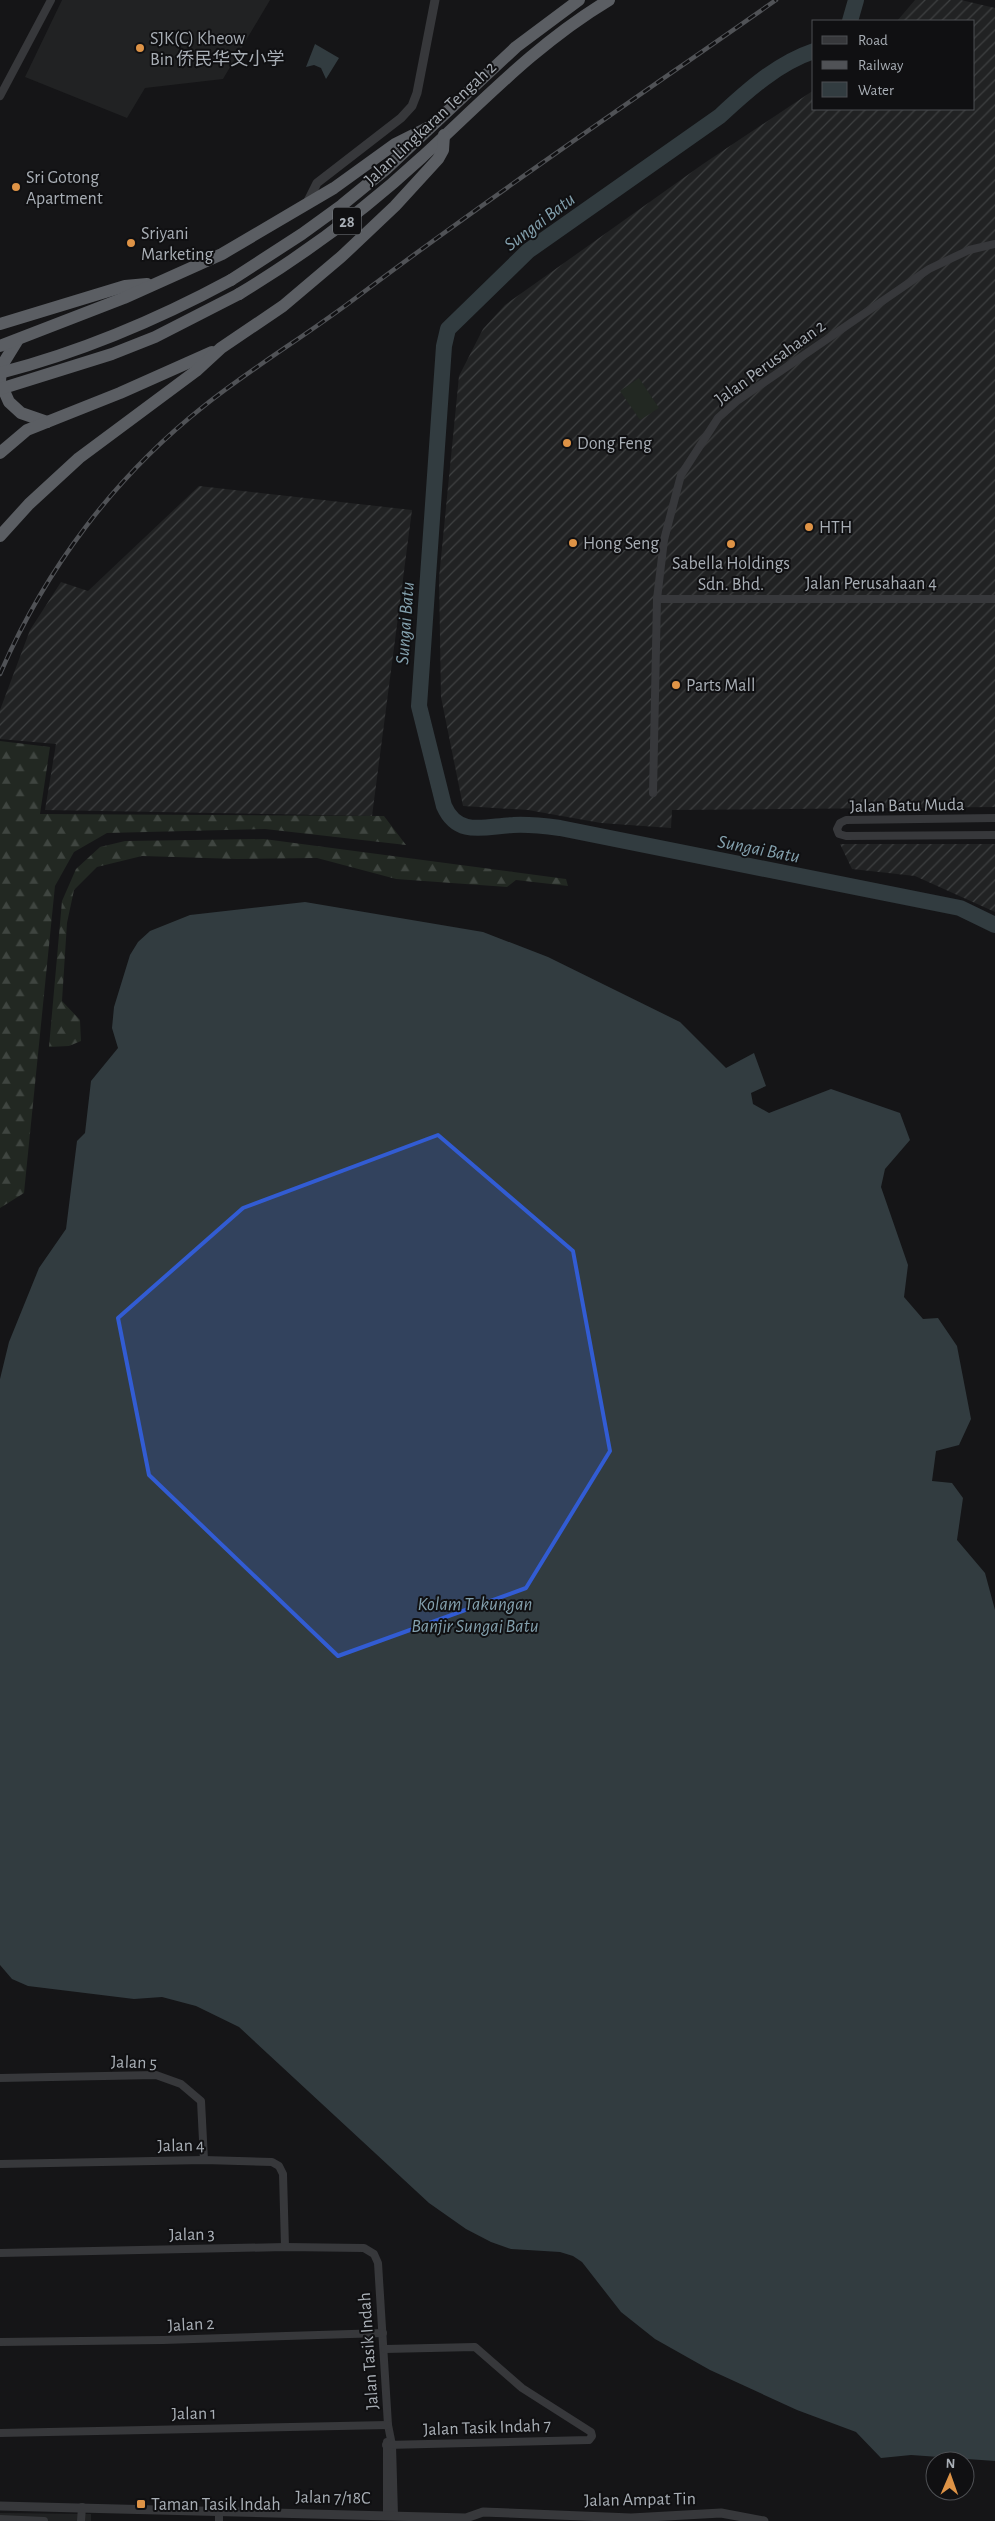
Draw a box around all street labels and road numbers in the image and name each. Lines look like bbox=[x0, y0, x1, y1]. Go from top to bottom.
street label: Jalan Lingkaran Tengah 2 bbox=[361, 58, 500, 189]
road number: 28 bbox=[333, 208, 361, 235]
street label: Jalan Perusahaan 2 bbox=[712, 317, 829, 409]
street label: Jalan Perusahaan 4 bbox=[805, 575, 937, 593]
street label: Jalan Batu Muda bbox=[849, 796, 965, 816]
street label: Jalan 5 bbox=[111, 2053, 157, 2073]
street label: Jalan 4 bbox=[157, 2137, 205, 2155]
street label: Jalan 3 bbox=[169, 2226, 215, 2244]
street label: Jalan Tasik Indah bbox=[356, 2292, 382, 2410]
street label: Jalan 2 bbox=[167, 2315, 215, 2335]
street label: Jalan 1 bbox=[172, 2405, 216, 2423]
street label: Jalan Tasik Indah 7 bbox=[423, 2417, 551, 2439]
street label: Jalan 7/18C bbox=[295, 2488, 371, 2508]
street label: Jalan Ampat Tin bbox=[584, 2490, 696, 2510]

